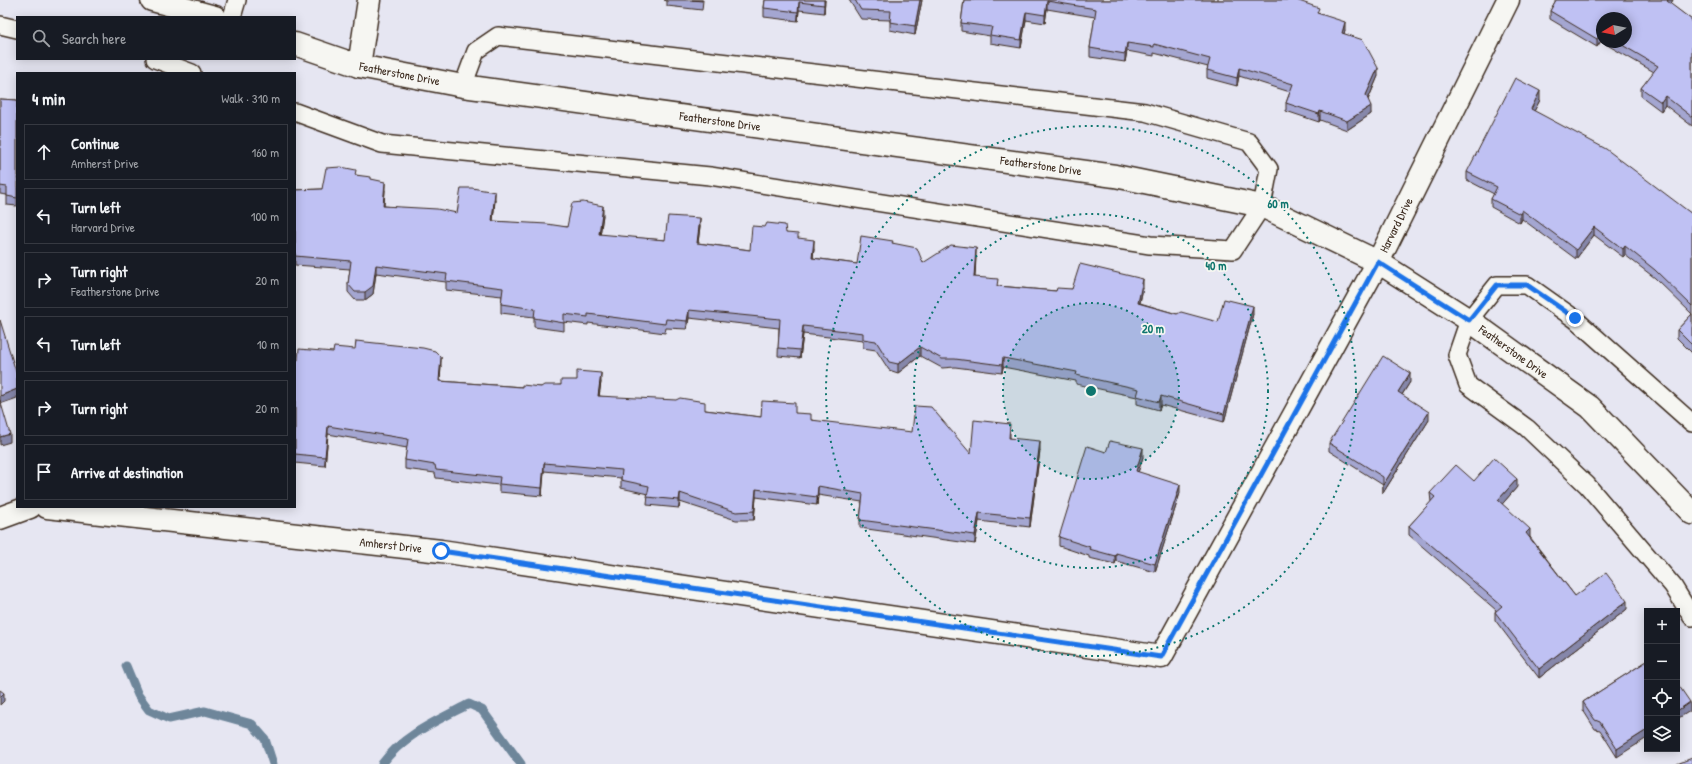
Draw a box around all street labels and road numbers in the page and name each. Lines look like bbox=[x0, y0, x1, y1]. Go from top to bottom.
street label: Featherstone Drive bbox=[357, 57, 442, 89]
street label: Featherstone Drive bbox=[677, 107, 762, 135]
street label: Featherstone Drive bbox=[998, 151, 1083, 179]
street label: Harvard Drive bbox=[1375, 194, 1417, 255]
street label: Featherstone Drive bbox=[1475, 320, 1552, 382]
street label: Amherst Drive bbox=[359, 533, 423, 557]

